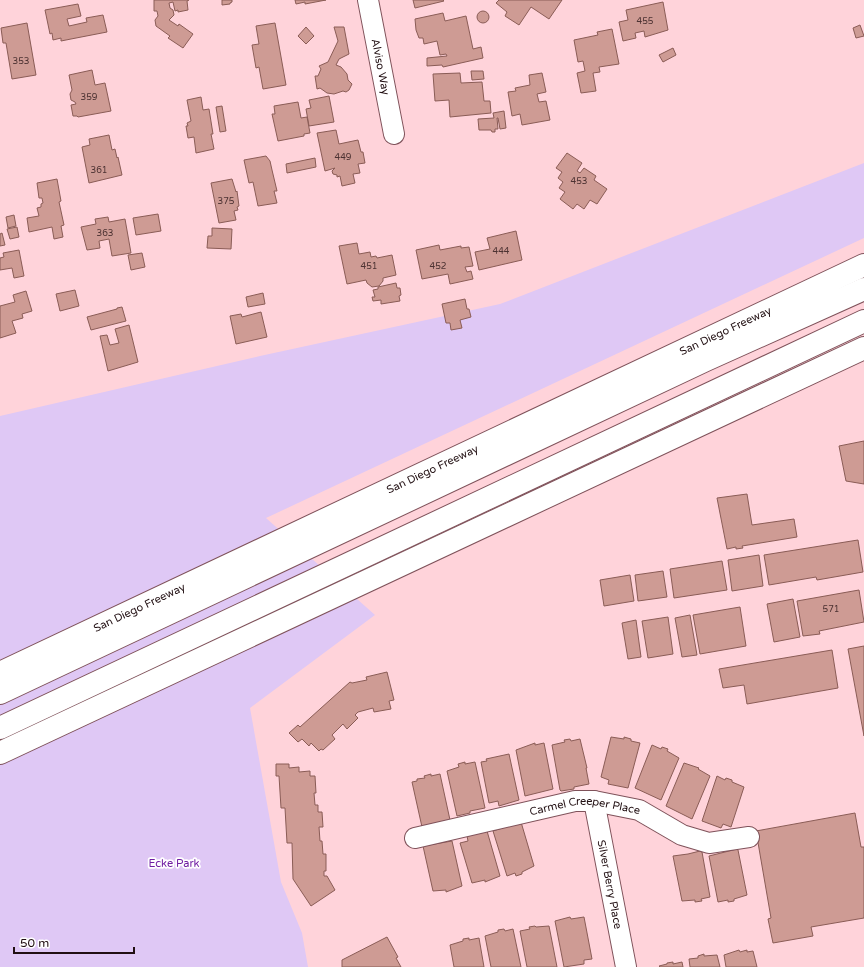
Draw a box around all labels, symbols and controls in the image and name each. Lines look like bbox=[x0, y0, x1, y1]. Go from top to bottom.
house number: 455 bbox=[637, 16, 654, 27]
street label: Alviso Way bbox=[369, 38, 392, 96]
house number: 353 bbox=[13, 56, 29, 67]
house number: 359 bbox=[81, 92, 98, 103]
house number: 449 bbox=[335, 152, 352, 163]
house number: 361 bbox=[91, 165, 107, 176]
house number: 453 bbox=[571, 176, 587, 187]
house number: 375 bbox=[218, 196, 235, 207]
house number: 363 bbox=[97, 228, 113, 239]
house number: 444 bbox=[493, 246, 510, 257]
house number: 451 bbox=[361, 261, 377, 272]
house number: 452 bbox=[430, 261, 446, 272]
street label: San Diego Freeway bbox=[678, 304, 773, 358]
street label: San Diego Freeway bbox=[385, 442, 480, 497]
street label: San Diego Freeway bbox=[92, 580, 187, 635]
house number: 571 bbox=[823, 604, 839, 615]
street label: Carmel Creeper Place bbox=[528, 795, 641, 818]
street label: Silver Berry Place bbox=[595, 839, 625, 930]
park label: Ecke Park bbox=[148, 857, 200, 870]
scale bar bbox=[14, 929, 134, 955]
text: 50 m bbox=[20, 936, 49, 950]

